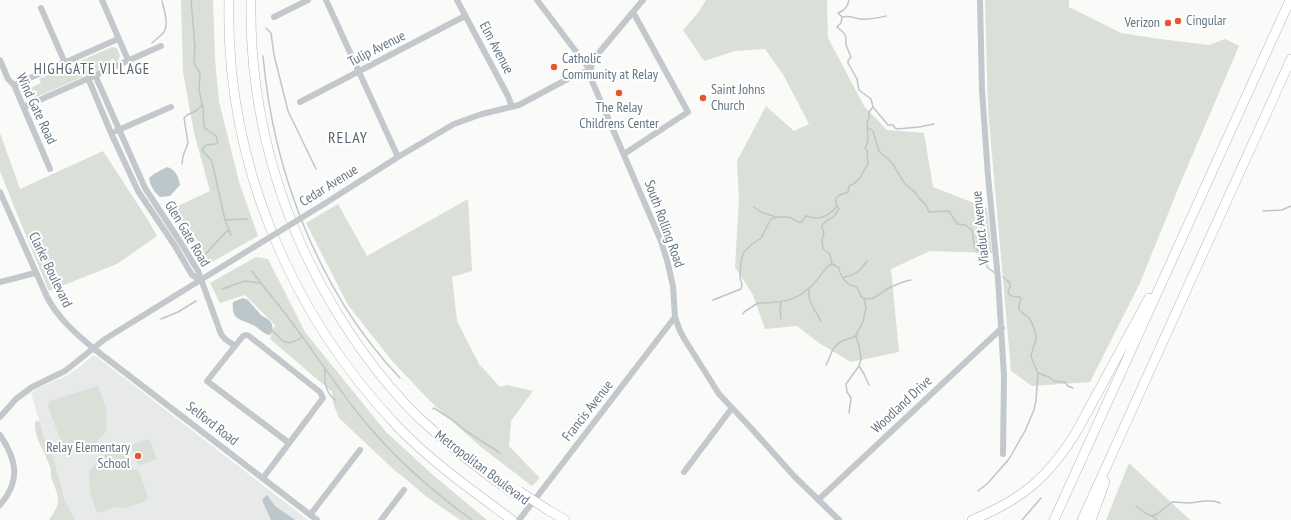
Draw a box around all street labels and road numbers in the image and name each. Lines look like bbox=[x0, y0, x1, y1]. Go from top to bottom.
street label: Elm Avenue bbox=[475, 19, 517, 77]
street label: Tulip Avenue bbox=[346, 27, 408, 71]
street label: Wind Gate Road bbox=[12, 71, 60, 147]
street label: Cedar Avenue bbox=[297, 161, 361, 211]
street label: South Rolling Road bbox=[640, 178, 688, 270]
street label: Viaduct Avenue bbox=[969, 190, 993, 266]
street label: Glen Gate Road bbox=[161, 198, 213, 270]
street label: Clarke Boulevard bbox=[25, 230, 75, 310]
street label: Woodland Drive bbox=[868, 373, 936, 437]
street label: Francis Avenue bbox=[559, 377, 617, 445]
street label: Selford Road bbox=[183, 399, 241, 449]
street label: Metropolitan Boulevard bbox=[431, 427, 533, 509]

